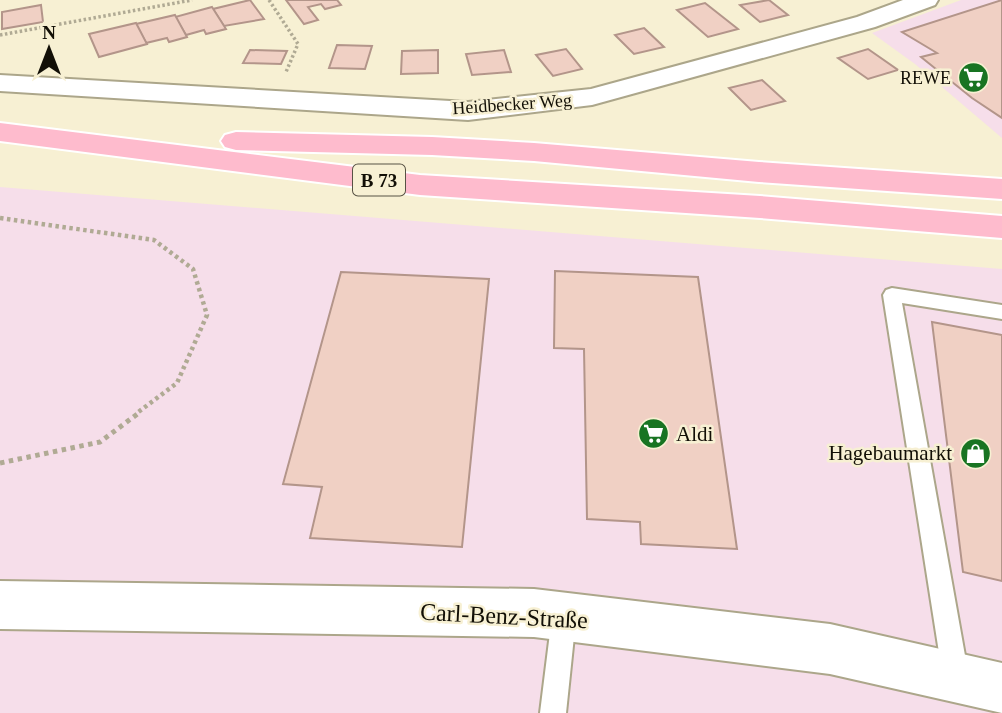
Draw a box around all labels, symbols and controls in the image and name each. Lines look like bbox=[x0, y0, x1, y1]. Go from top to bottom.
north arrow bbox=[14, 14, 84, 84]
text: N bbox=[42, 22, 56, 43]
supermarket icon: REWE bbox=[957, 61, 991, 95]
place label: REWE bbox=[900, 68, 951, 88]
street label: Heidbecker Weg bbox=[452, 90, 572, 118]
road number: B 73 bbox=[353, 164, 405, 196]
supermarket icon: Aldi bbox=[636, 417, 670, 451]
place label: Aldi bbox=[676, 422, 714, 446]
shop icon: Hagebaumarkt bbox=[958, 436, 992, 470]
place label: Hagebaumarkt bbox=[828, 441, 952, 465]
street label: Carl-Benz-Straße bbox=[419, 599, 589, 633]

